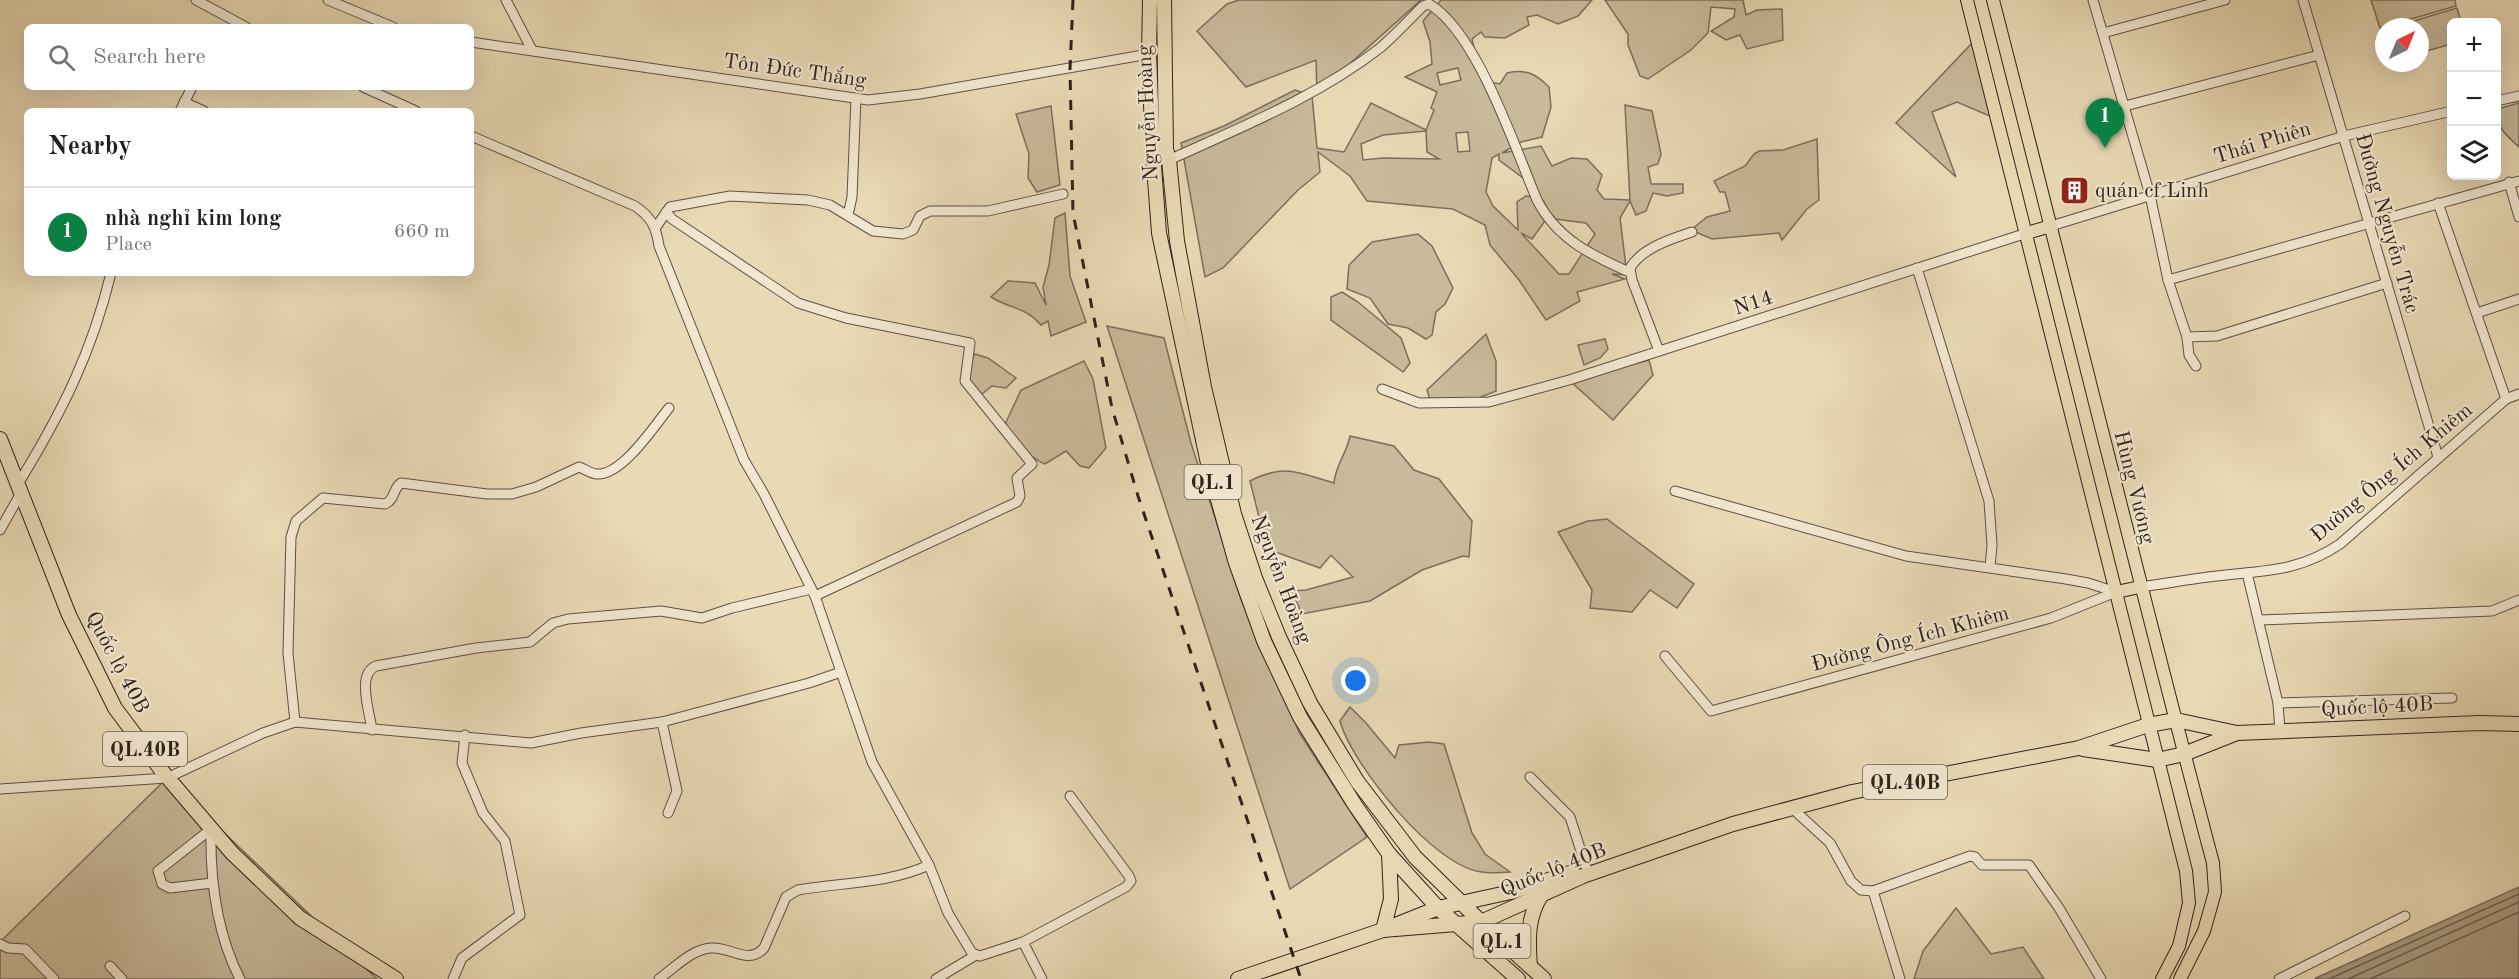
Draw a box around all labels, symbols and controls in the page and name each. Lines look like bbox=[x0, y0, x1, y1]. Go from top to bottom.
north arrow bbox=[2375, 18, 2429, 72]
map controls bbox=[2447, 18, 2501, 180]
button: + bbox=[2447, 18, 2501, 72]
search box bbox=[24, 24, 474, 90]
icon: search bbox=[45, 41, 78, 74]
street label: Nguyễn Hoàng bbox=[1132, 44, 1163, 182]
text: Search here bbox=[93, 46, 206, 68]
street label: Tôn Đức Thắng bbox=[722, 49, 869, 92]
button: − bbox=[2447, 72, 2501, 126]
pin: 1 bbox=[2086, 98, 2124, 148]
street label: Thái Phiên bbox=[2211, 119, 2314, 168]
button: layers bbox=[2447, 126, 2501, 180]
street label: Đường Nguyễn Trác bbox=[2351, 131, 2424, 316]
text: Nearby bbox=[48, 134, 132, 160]
building icon: quán cf Linh bbox=[2058, 174, 2090, 206]
place label: quán cf Linh bbox=[2095, 181, 2209, 202]
text: nhà nghỉ kim long bbox=[105, 208, 281, 230]
text: 1 bbox=[62, 222, 73, 242]
text: 660 m bbox=[394, 222, 450, 242]
text: Place bbox=[105, 235, 152, 255]
street label: N14 bbox=[1731, 287, 1776, 320]
street label: Đường Ông Ích Khiêm bbox=[2305, 397, 2477, 547]
street label: Hùng Vương bbox=[2109, 429, 2158, 547]
road number: QL.1 bbox=[1184, 465, 1242, 499]
street label: Nguyễn Hoàng bbox=[1246, 511, 1317, 648]
street label: Đường Ông Ích Khiêm bbox=[1808, 599, 2011, 676]
street label: Quốc lộ 40B bbox=[81, 608, 153, 717]
your location bbox=[1341, 666, 1370, 695]
street label: Quốc lộ 40B bbox=[2320, 693, 2434, 721]
road number: QL.40B bbox=[103, 732, 187, 766]
road number: QL.40B bbox=[1863, 765, 1947, 799]
street label: Quốc lộ 40B bbox=[1497, 839, 1610, 901]
road number: QL.1 bbox=[1474, 924, 1530, 958]

